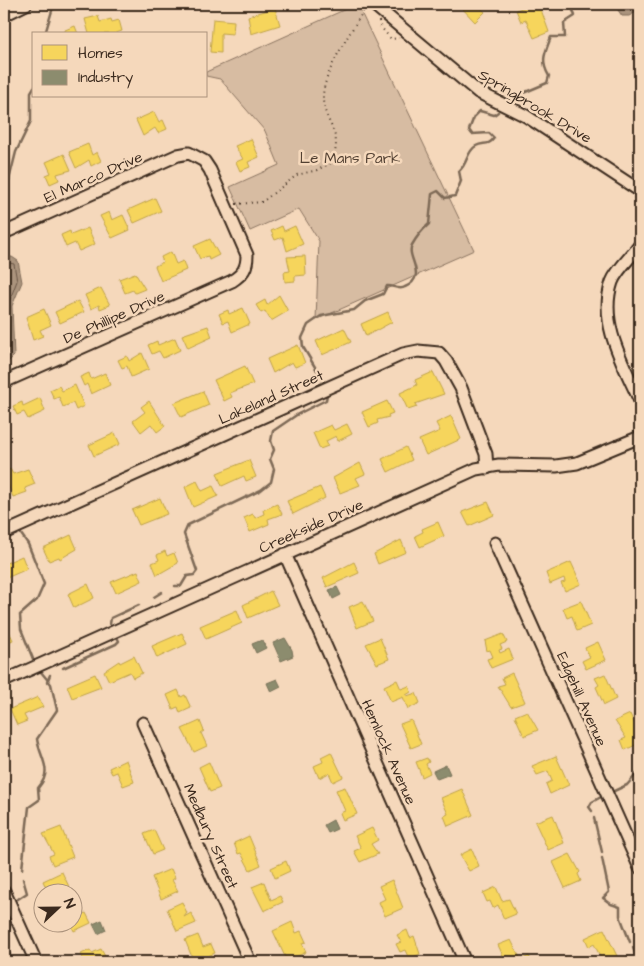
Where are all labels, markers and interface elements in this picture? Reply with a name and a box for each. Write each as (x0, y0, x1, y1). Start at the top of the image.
legend (32, 32, 208, 98)
text: Homes (78, 43, 123, 64)
street label: Springbrook Drive (474, 64, 595, 149)
text: Industry (78, 67, 133, 89)
street label: El Marco Drive (41, 146, 146, 209)
park label: Le Mans Park (300, 148, 400, 169)
street label: De Phillipe Drive (60, 286, 168, 349)
street label: Lakeland Street (215, 365, 327, 430)
street label: Creekside Drive (256, 494, 367, 559)
street label: Edgehill Avenue (550, 649, 612, 750)
street label: Hemlock Avenue (356, 696, 421, 808)
street label: Medbury Street (177, 780, 243, 893)
north arrow (32, 884, 82, 934)
text: N (58, 896, 80, 912)

